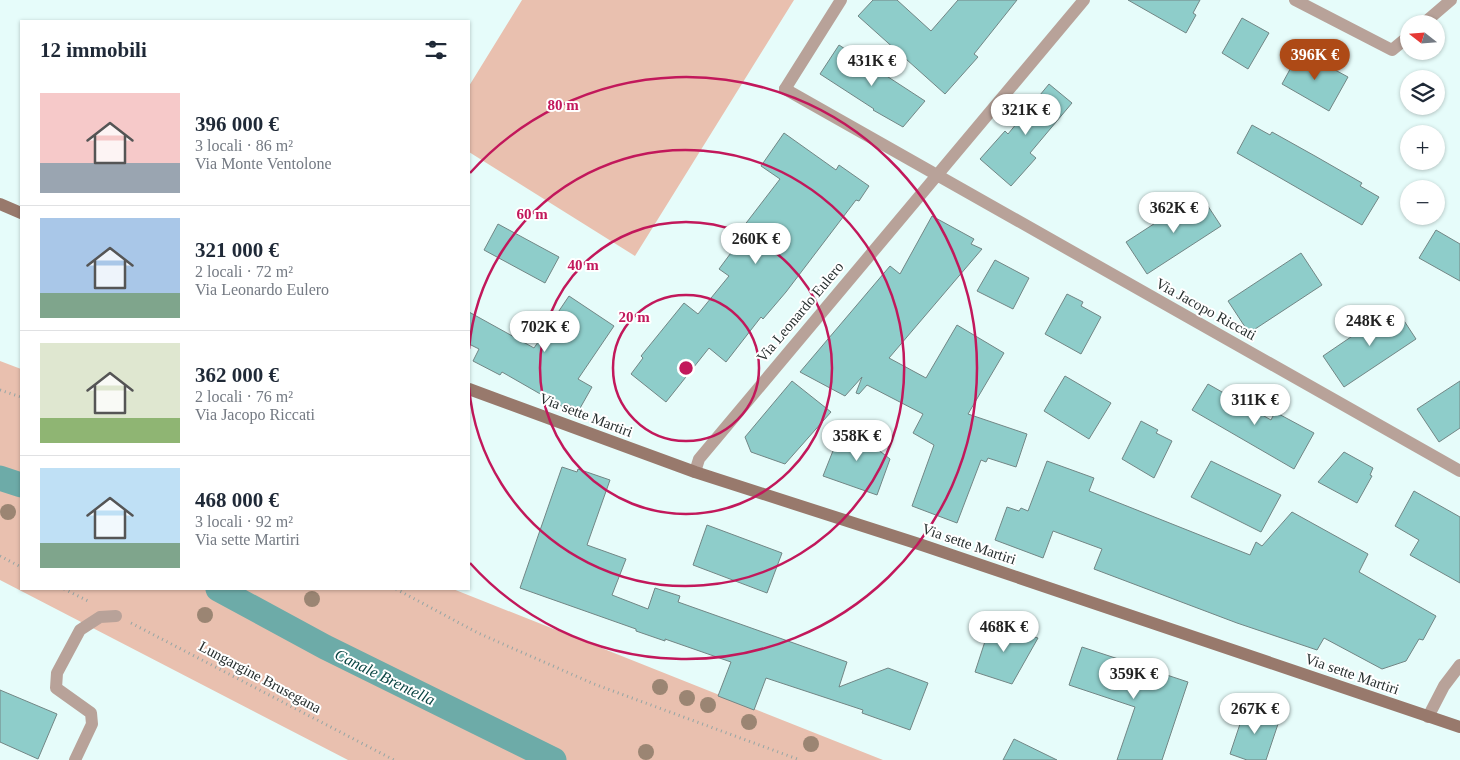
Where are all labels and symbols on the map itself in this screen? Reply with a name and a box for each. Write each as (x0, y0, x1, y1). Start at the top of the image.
north arrow (1400, 15, 1445, 60)
pin: 396K € (1274, 38, 1356, 81)
pin: 431K € (831, 44, 913, 87)
pin: 321K € (985, 94, 1067, 136)
text: 80 m (547, 97, 579, 113)
pin: 362K € (1133, 192, 1215, 234)
text: 60 m (516, 206, 548, 222)
pin: 260K € (715, 222, 797, 265)
text: 40 m (567, 257, 599, 273)
street label: Via Leonardo Eulero (753, 259, 847, 365)
street label: Via Jacopo Riccati (1153, 275, 1259, 343)
pin: 248K € (1329, 304, 1411, 347)
text: 20 m (618, 309, 650, 325)
pin: 702K € (504, 310, 586, 353)
centre of rings (677, 359, 695, 377)
pin: 311K € (1214, 384, 1296, 426)
street label: Via sette Martiri (537, 390, 635, 440)
pin: 358K € (816, 420, 898, 462)
street label: Via sette Martiri (920, 520, 1018, 568)
pin: 468K € (963, 610, 1045, 653)
street label: Lungargine Brusegana (196, 638, 324, 716)
water label: Canale Brentella (332, 645, 438, 709)
street label: Via sette Martiri (1303, 650, 1401, 698)
pin: 359K € (1093, 658, 1175, 700)
pin: 267K € (1214, 692, 1296, 735)

